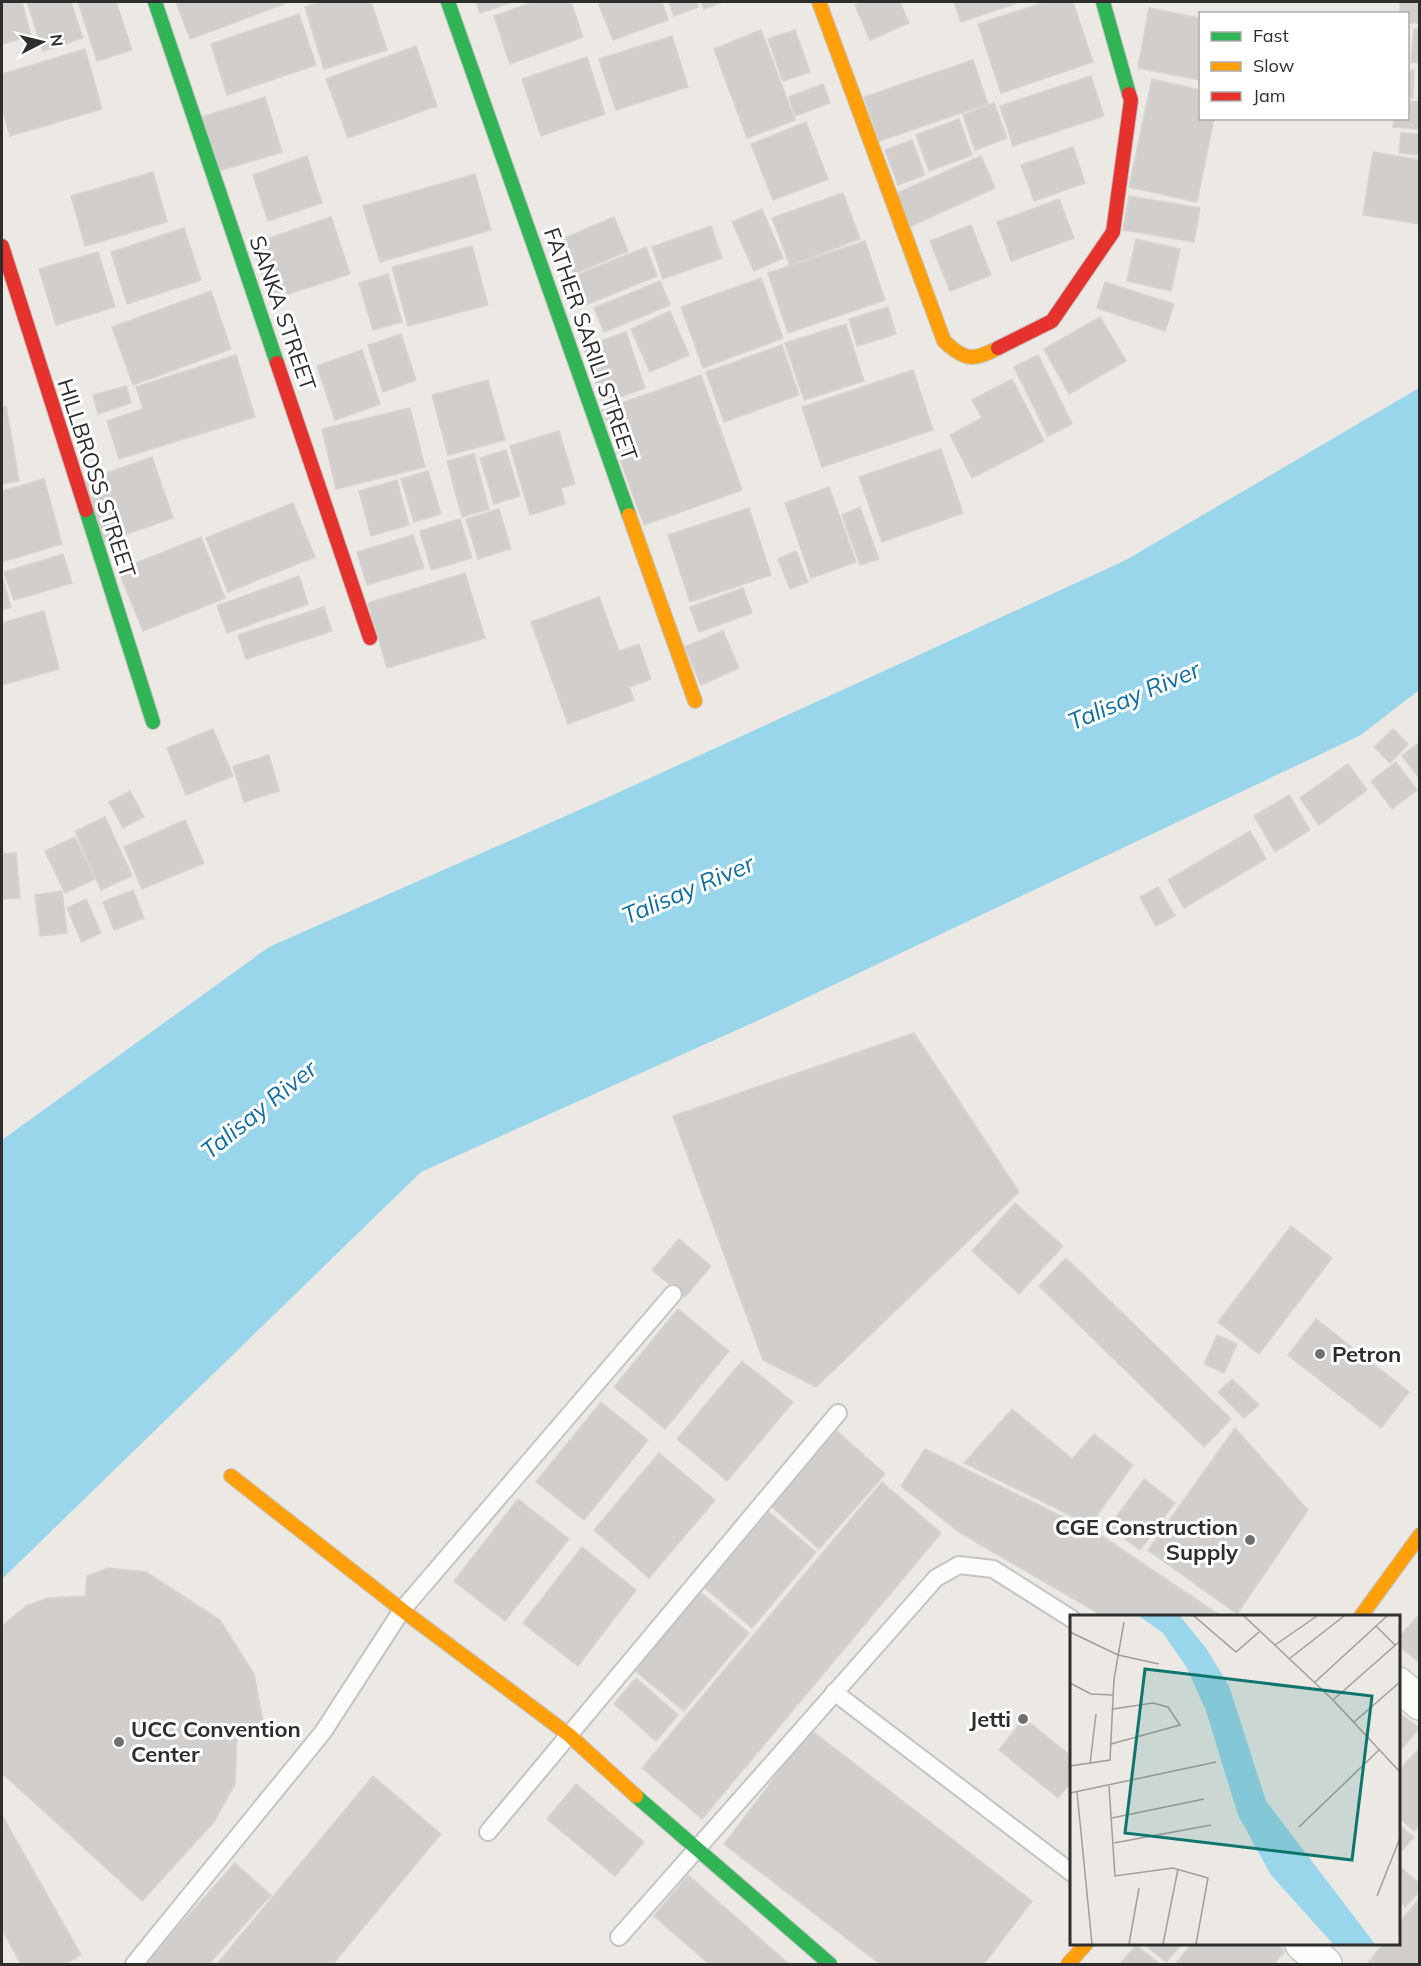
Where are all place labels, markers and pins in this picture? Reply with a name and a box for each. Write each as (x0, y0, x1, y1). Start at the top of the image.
place label: Petron (1332, 1340, 1401, 1368)
marker: Petron (1313, 1347, 1327, 1361)
place label: CGE Construction Supply (1055, 1513, 1238, 1566)
marker: CGE Construction Supply (1243, 1533, 1257, 1547)
place label: Jetti (969, 1705, 1011, 1733)
marker: Jetti (1016, 1712, 1030, 1726)
place label: UCC Convention Center (131, 1715, 301, 1768)
marker: UCC Convention Center (112, 1735, 126, 1749)

